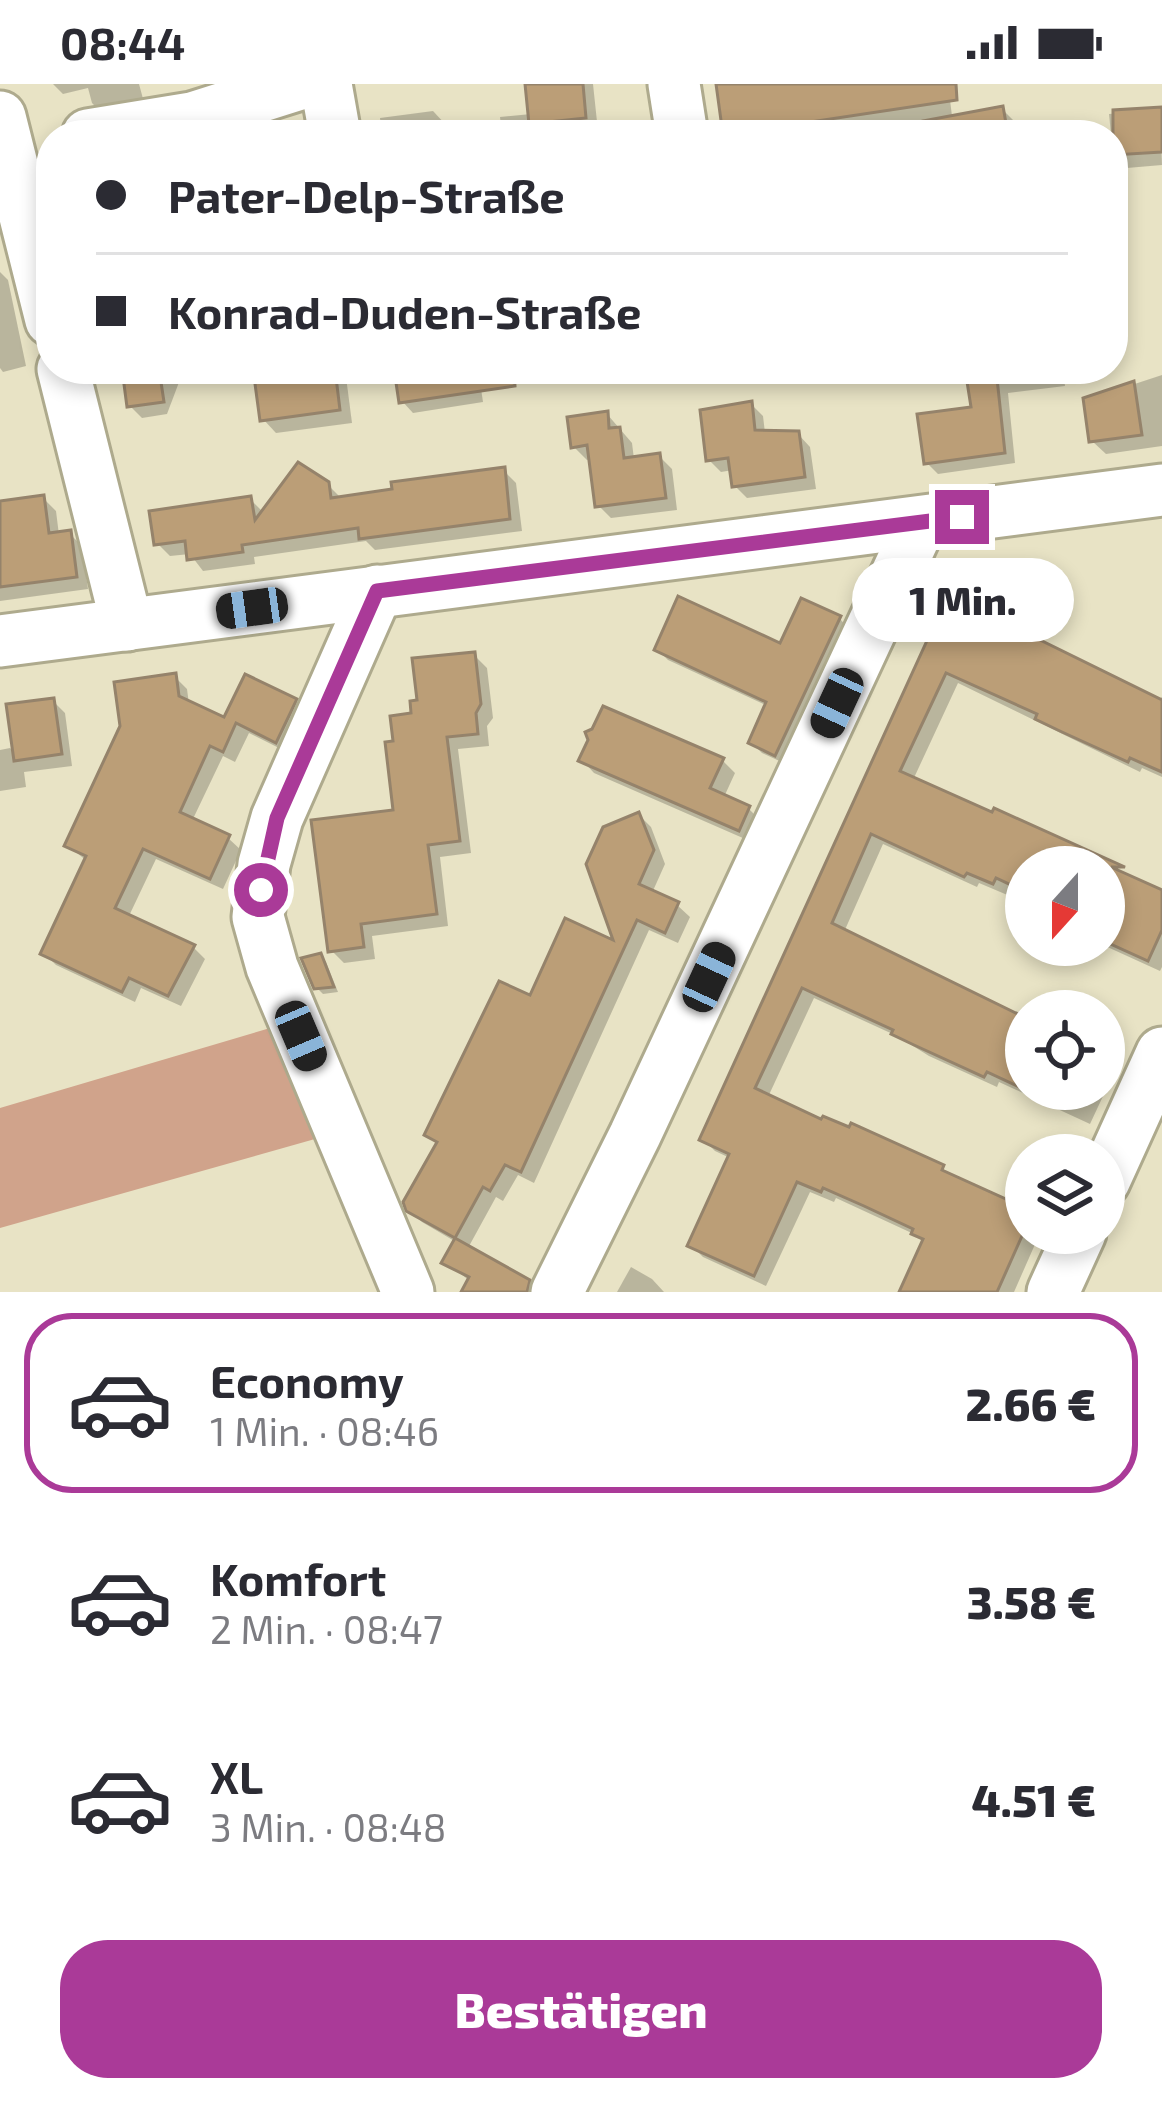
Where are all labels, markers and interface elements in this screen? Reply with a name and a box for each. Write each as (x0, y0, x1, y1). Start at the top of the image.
text: 08:44 (60, 15, 185, 69)
text: Pater-Delp-Straße (168, 168, 565, 222)
text: Konrad-Duden-Straße (168, 284, 641, 338)
route end (935, 490, 989, 544)
callout: 1 Min. (851, 559, 1073, 643)
text: 1 Min. (909, 576, 1017, 623)
car (214, 585, 290, 631)
car (805, 663, 869, 743)
north arrow (1005, 846, 1125, 966)
map controls (1005, 846, 1125, 1254)
route start (234, 863, 288, 917)
car (677, 937, 741, 1017)
button: locate (1005, 990, 1125, 1110)
car (270, 996, 332, 1076)
button: layers (1005, 1134, 1125, 1254)
icon: car (66, 1349, 174, 1457)
text: Economy (210, 1353, 404, 1407)
text: 2.66 € (966, 1376, 1096, 1430)
text: 1 Min. · 08:46 (210, 1407, 439, 1454)
icon: car (66, 1547, 174, 1655)
text: Komfort (210, 1551, 386, 1605)
text: 3.58 € (967, 1574, 1096, 1628)
text: 2 Min. · 08:47 (210, 1605, 443, 1652)
icon: car (66, 1745, 174, 1853)
text: XL (210, 1749, 263, 1803)
text: 4.51 € (971, 1772, 1096, 1826)
text: 3 Min. · 08:48 (210, 1803, 447, 1850)
button: Bestätigen (60, 1940, 1102, 2078)

